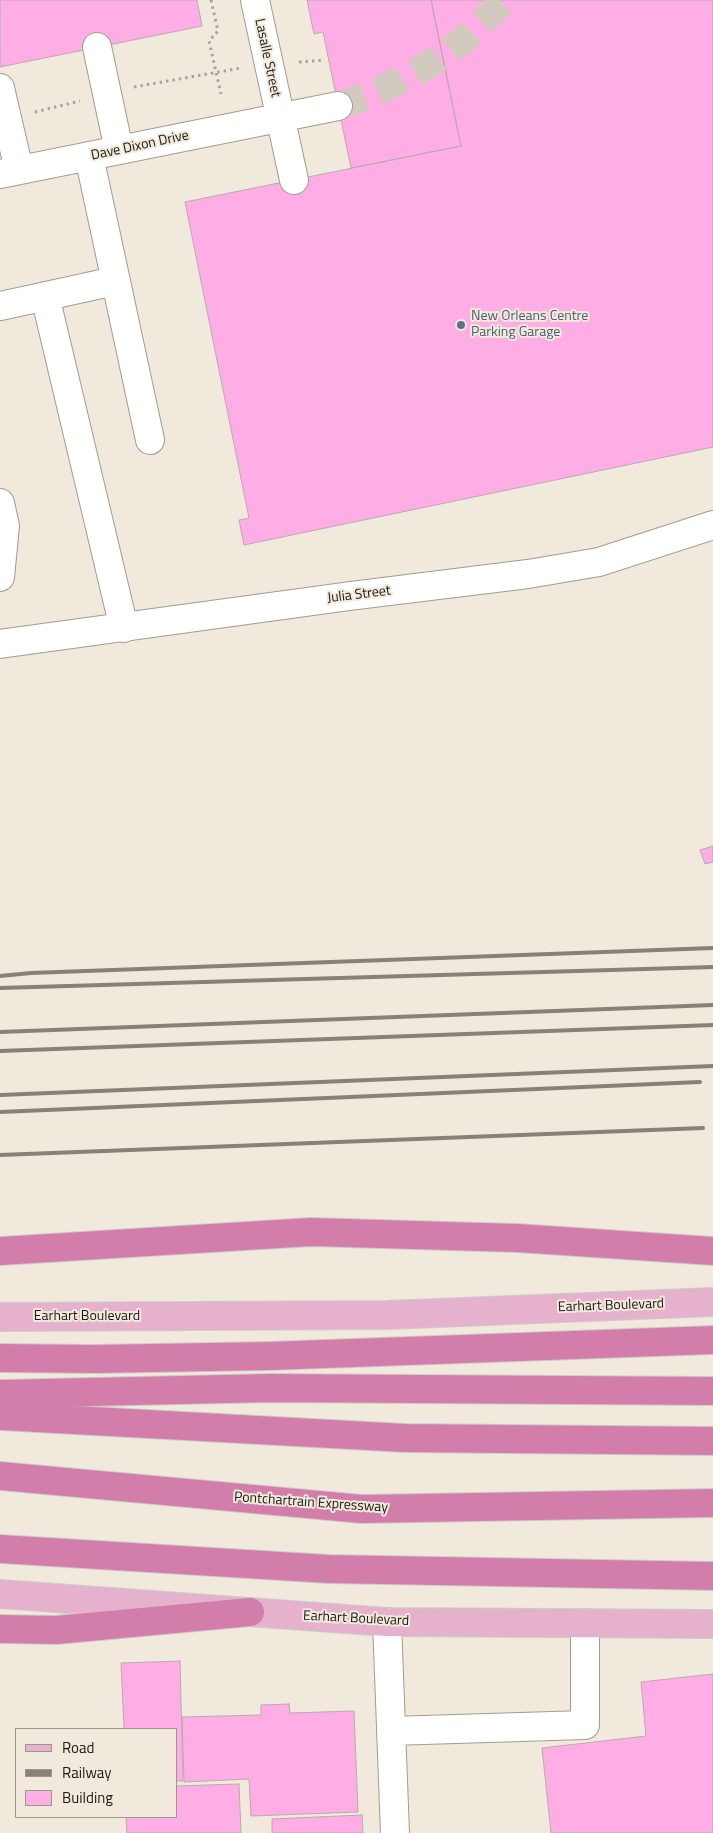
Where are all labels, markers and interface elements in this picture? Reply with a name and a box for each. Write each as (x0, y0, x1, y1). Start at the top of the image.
street label: Lasalle Street (250, 17, 284, 99)
street label: Dave Dixon Drive (90, 127, 190, 165)
place label: New Orleans Centre Parking Garage (471, 309, 588, 342)
marker: New Orleans Centre Parking Garage (455, 319, 467, 331)
street label: Julia Street (326, 583, 392, 607)
street label: Earhart Boulevard (558, 1296, 664, 1316)
street label: Earhart Boulevard (34, 1309, 140, 1325)
street label: Pontchartrain Expressway (233, 1489, 389, 1517)
street label: Earhart Boulevard (302, 1608, 410, 1630)
legend (15, 1728, 178, 1818)
text: Road (62, 1736, 94, 1759)
text: Railway (62, 1761, 112, 1784)
text: Building (62, 1786, 113, 1809)

